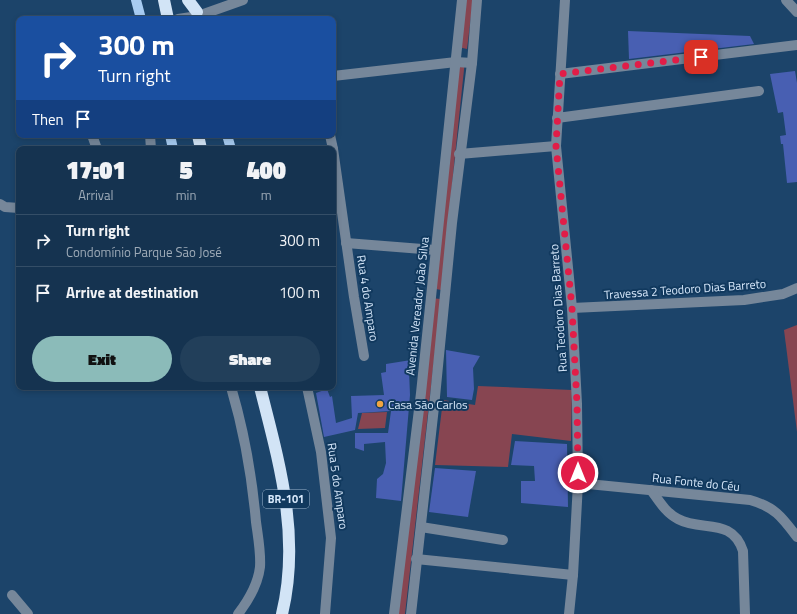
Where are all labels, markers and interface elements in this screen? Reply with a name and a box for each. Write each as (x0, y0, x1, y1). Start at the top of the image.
text: 300 m (98, 23, 175, 66)
icon: right (32, 32, 84, 84)
pin (684, 40, 718, 74)
icon: arrive (690, 46, 712, 68)
text: Turn right (98, 62, 171, 89)
text: Then (32, 108, 64, 131)
icon: arrive (72, 108, 94, 130)
text: 17:01 (66, 152, 126, 188)
text: 5 (179, 152, 193, 188)
text: 400 (246, 152, 286, 188)
text: Arrival (78, 185, 113, 205)
text: min (176, 185, 196, 205)
text: m (261, 185, 272, 205)
text: Turn right (66, 219, 130, 242)
text: 300 m (279, 229, 320, 252)
icon: right (32, 230, 54, 252)
street label: Avenida Vereador João Silva (400, 236, 434, 376)
text: Condomínio Parque São José (66, 242, 222, 262)
street label: Rua Teodoro Dias Barreto (544, 243, 572, 373)
street label: Rua 4 do Amparo (352, 254, 384, 342)
street label: Travessa 2 Teodoro Dias Barreto (603, 274, 767, 304)
text: Arrive at destination (66, 281, 199, 304)
text: 100 m (279, 281, 320, 304)
icon: arrive (32, 282, 54, 304)
button: Exit (32, 336, 172, 382)
button: Share (180, 336, 320, 382)
place label: Casa São Carlos (388, 395, 468, 414)
marker: Casa São Carlos (375, 399, 385, 409)
street label: Rua 5 do Amparo (323, 442, 353, 530)
position arrow (557, 452, 599, 494)
street label: Rua Fonte do Céu (651, 468, 741, 496)
road number: BR-101 (263, 490, 309, 508)

